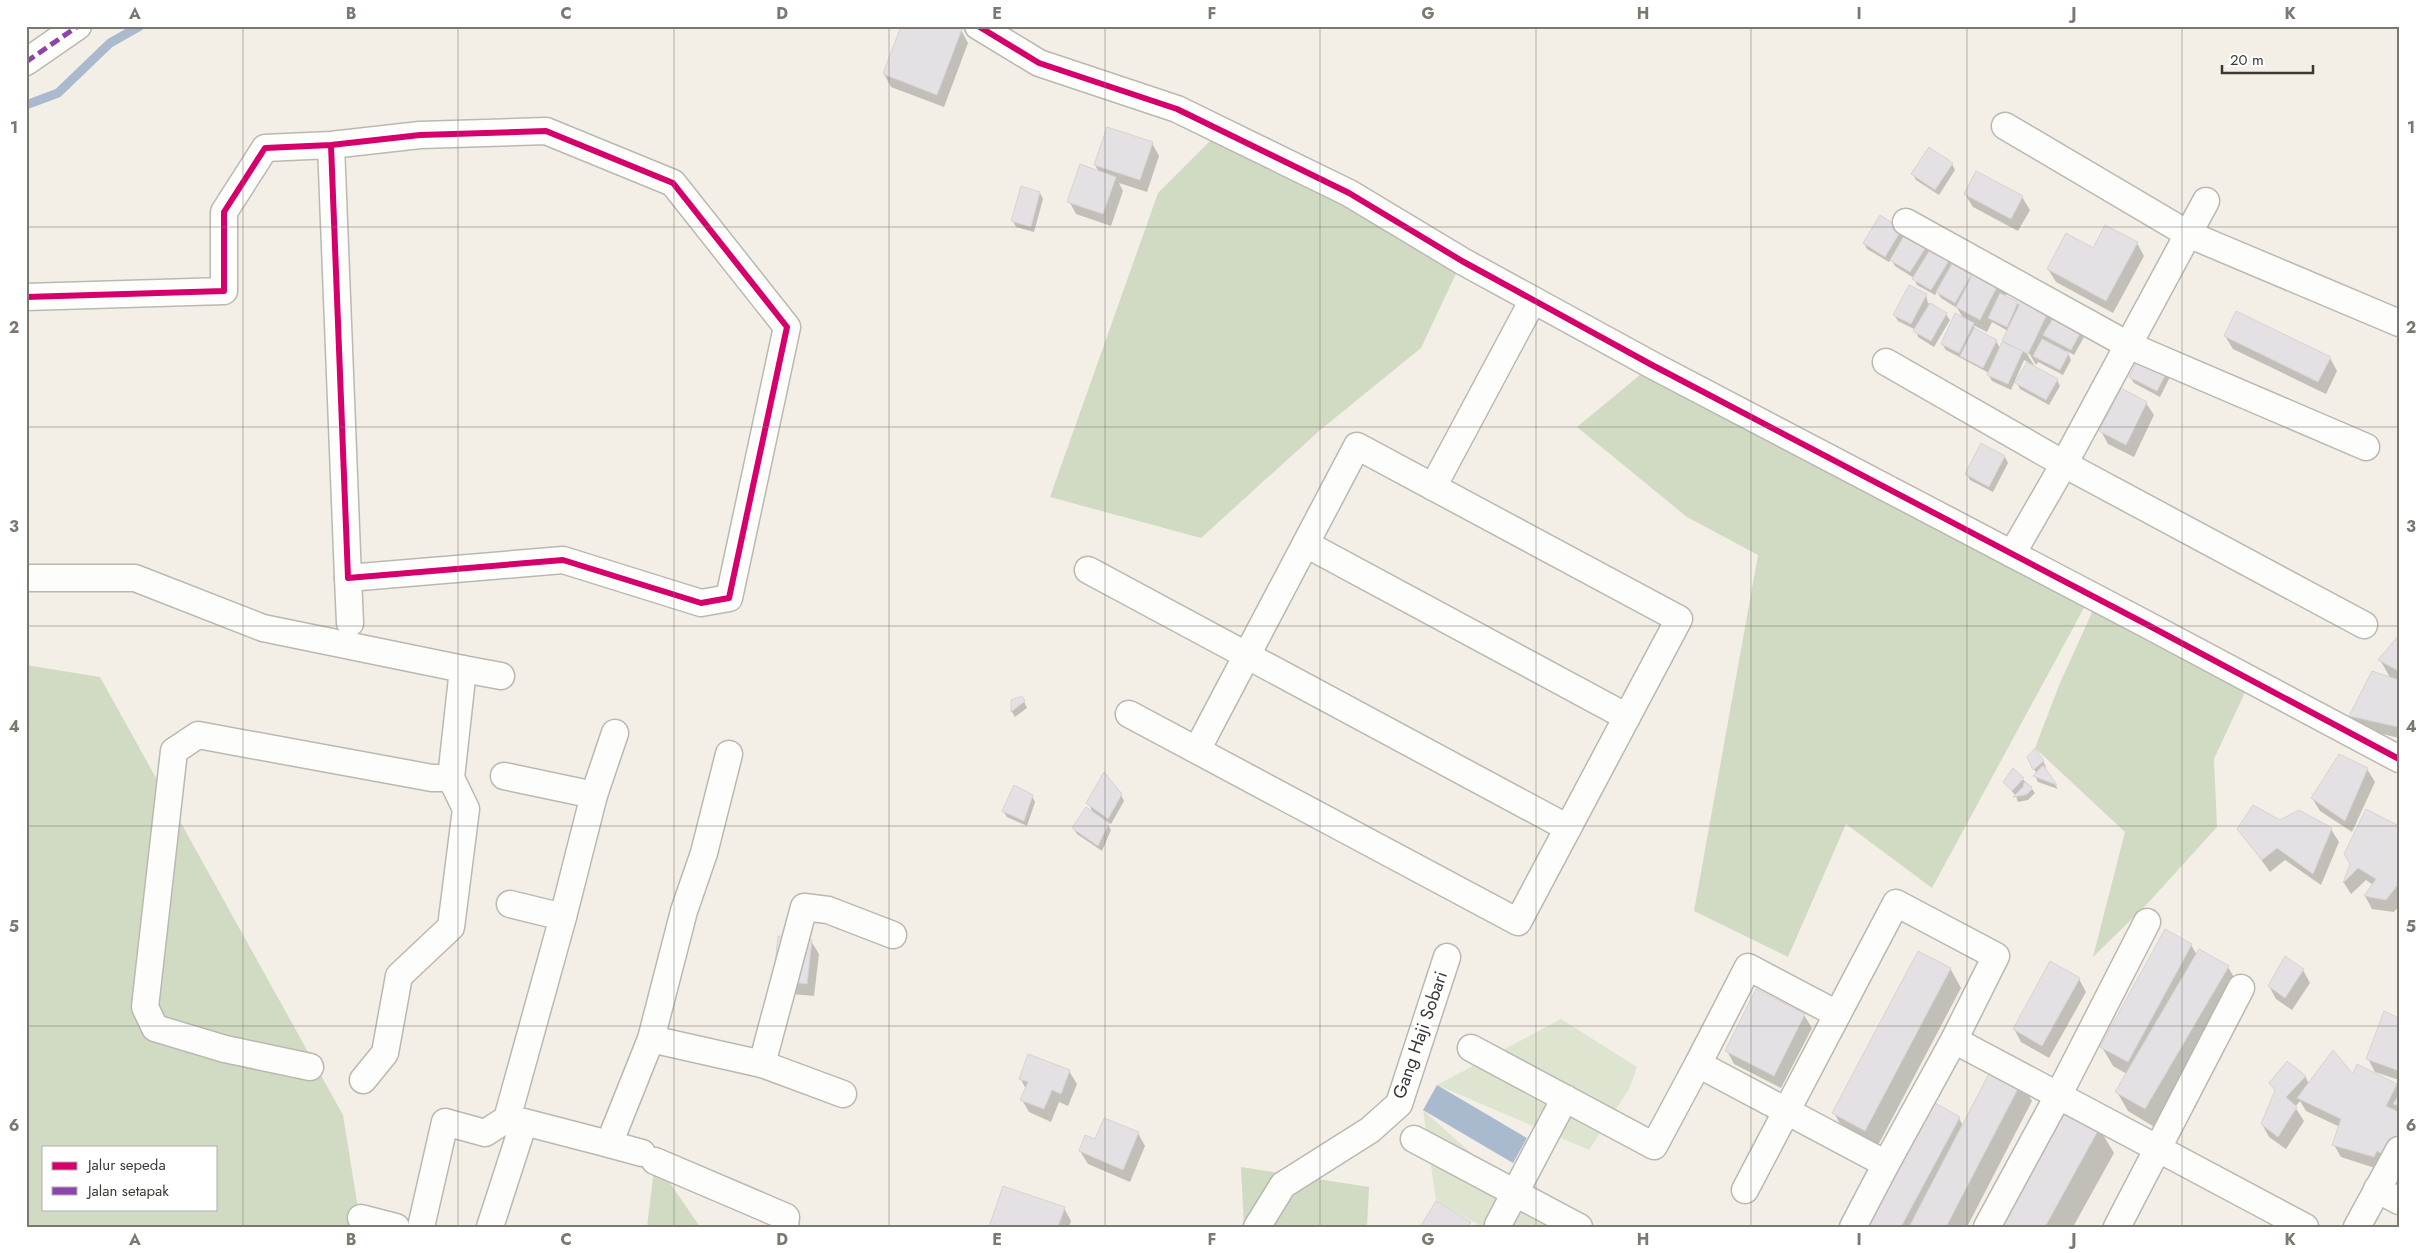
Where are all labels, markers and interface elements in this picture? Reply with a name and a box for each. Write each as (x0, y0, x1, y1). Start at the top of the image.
text: A (128, 2, 141, 25)
text: B (346, 2, 356, 25)
text: C (560, 2, 572, 25)
text: D (776, 2, 788, 25)
text: E (992, 2, 1002, 25)
text: F (1208, 2, 1216, 25)
text: G (1421, 2, 1435, 25)
text: H (1637, 2, 1649, 25)
text: I (1856, 2, 1862, 25)
text: J (2068, 2, 2077, 25)
text: K (2284, 2, 2296, 25)
scale bar (2222, 42, 2314, 74)
text: 20 m (2230, 49, 2264, 71)
text: 1 (10, 116, 18, 139)
text: 1 (2407, 116, 2415, 139)
text: 2 (9, 316, 19, 339)
text: 2 (2406, 316, 2416, 339)
text: 3 (9, 515, 19, 538)
text: 3 (2406, 515, 2416, 538)
text: 4 (8, 715, 20, 738)
text: 4 (2405, 715, 2417, 738)
text: 5 (9, 915, 19, 938)
text: 5 (2406, 915, 2416, 938)
street label: Gang Haji Sobari (1386, 968, 1454, 1102)
text: 6 (9, 1114, 19, 1137)
text: 6 (2406, 1114, 2416, 1137)
legend (42, 1146, 218, 1210)
text: Jalur sepeda (86, 1154, 166, 1176)
text: Jalan setapak (86, 1180, 169, 1202)
text: A (128, 1228, 141, 1251)
text: B (346, 1228, 356, 1251)
text: C (560, 1228, 572, 1251)
text: D (776, 1228, 788, 1251)
text: E (992, 1228, 1002, 1251)
text: F (1208, 1228, 1216, 1251)
text: G (1421, 1228, 1435, 1251)
text: H (1637, 1228, 1649, 1251)
text: I (1856, 1228, 1862, 1251)
text: J (2068, 1228, 2077, 1251)
text: K (2284, 1228, 2296, 1251)

